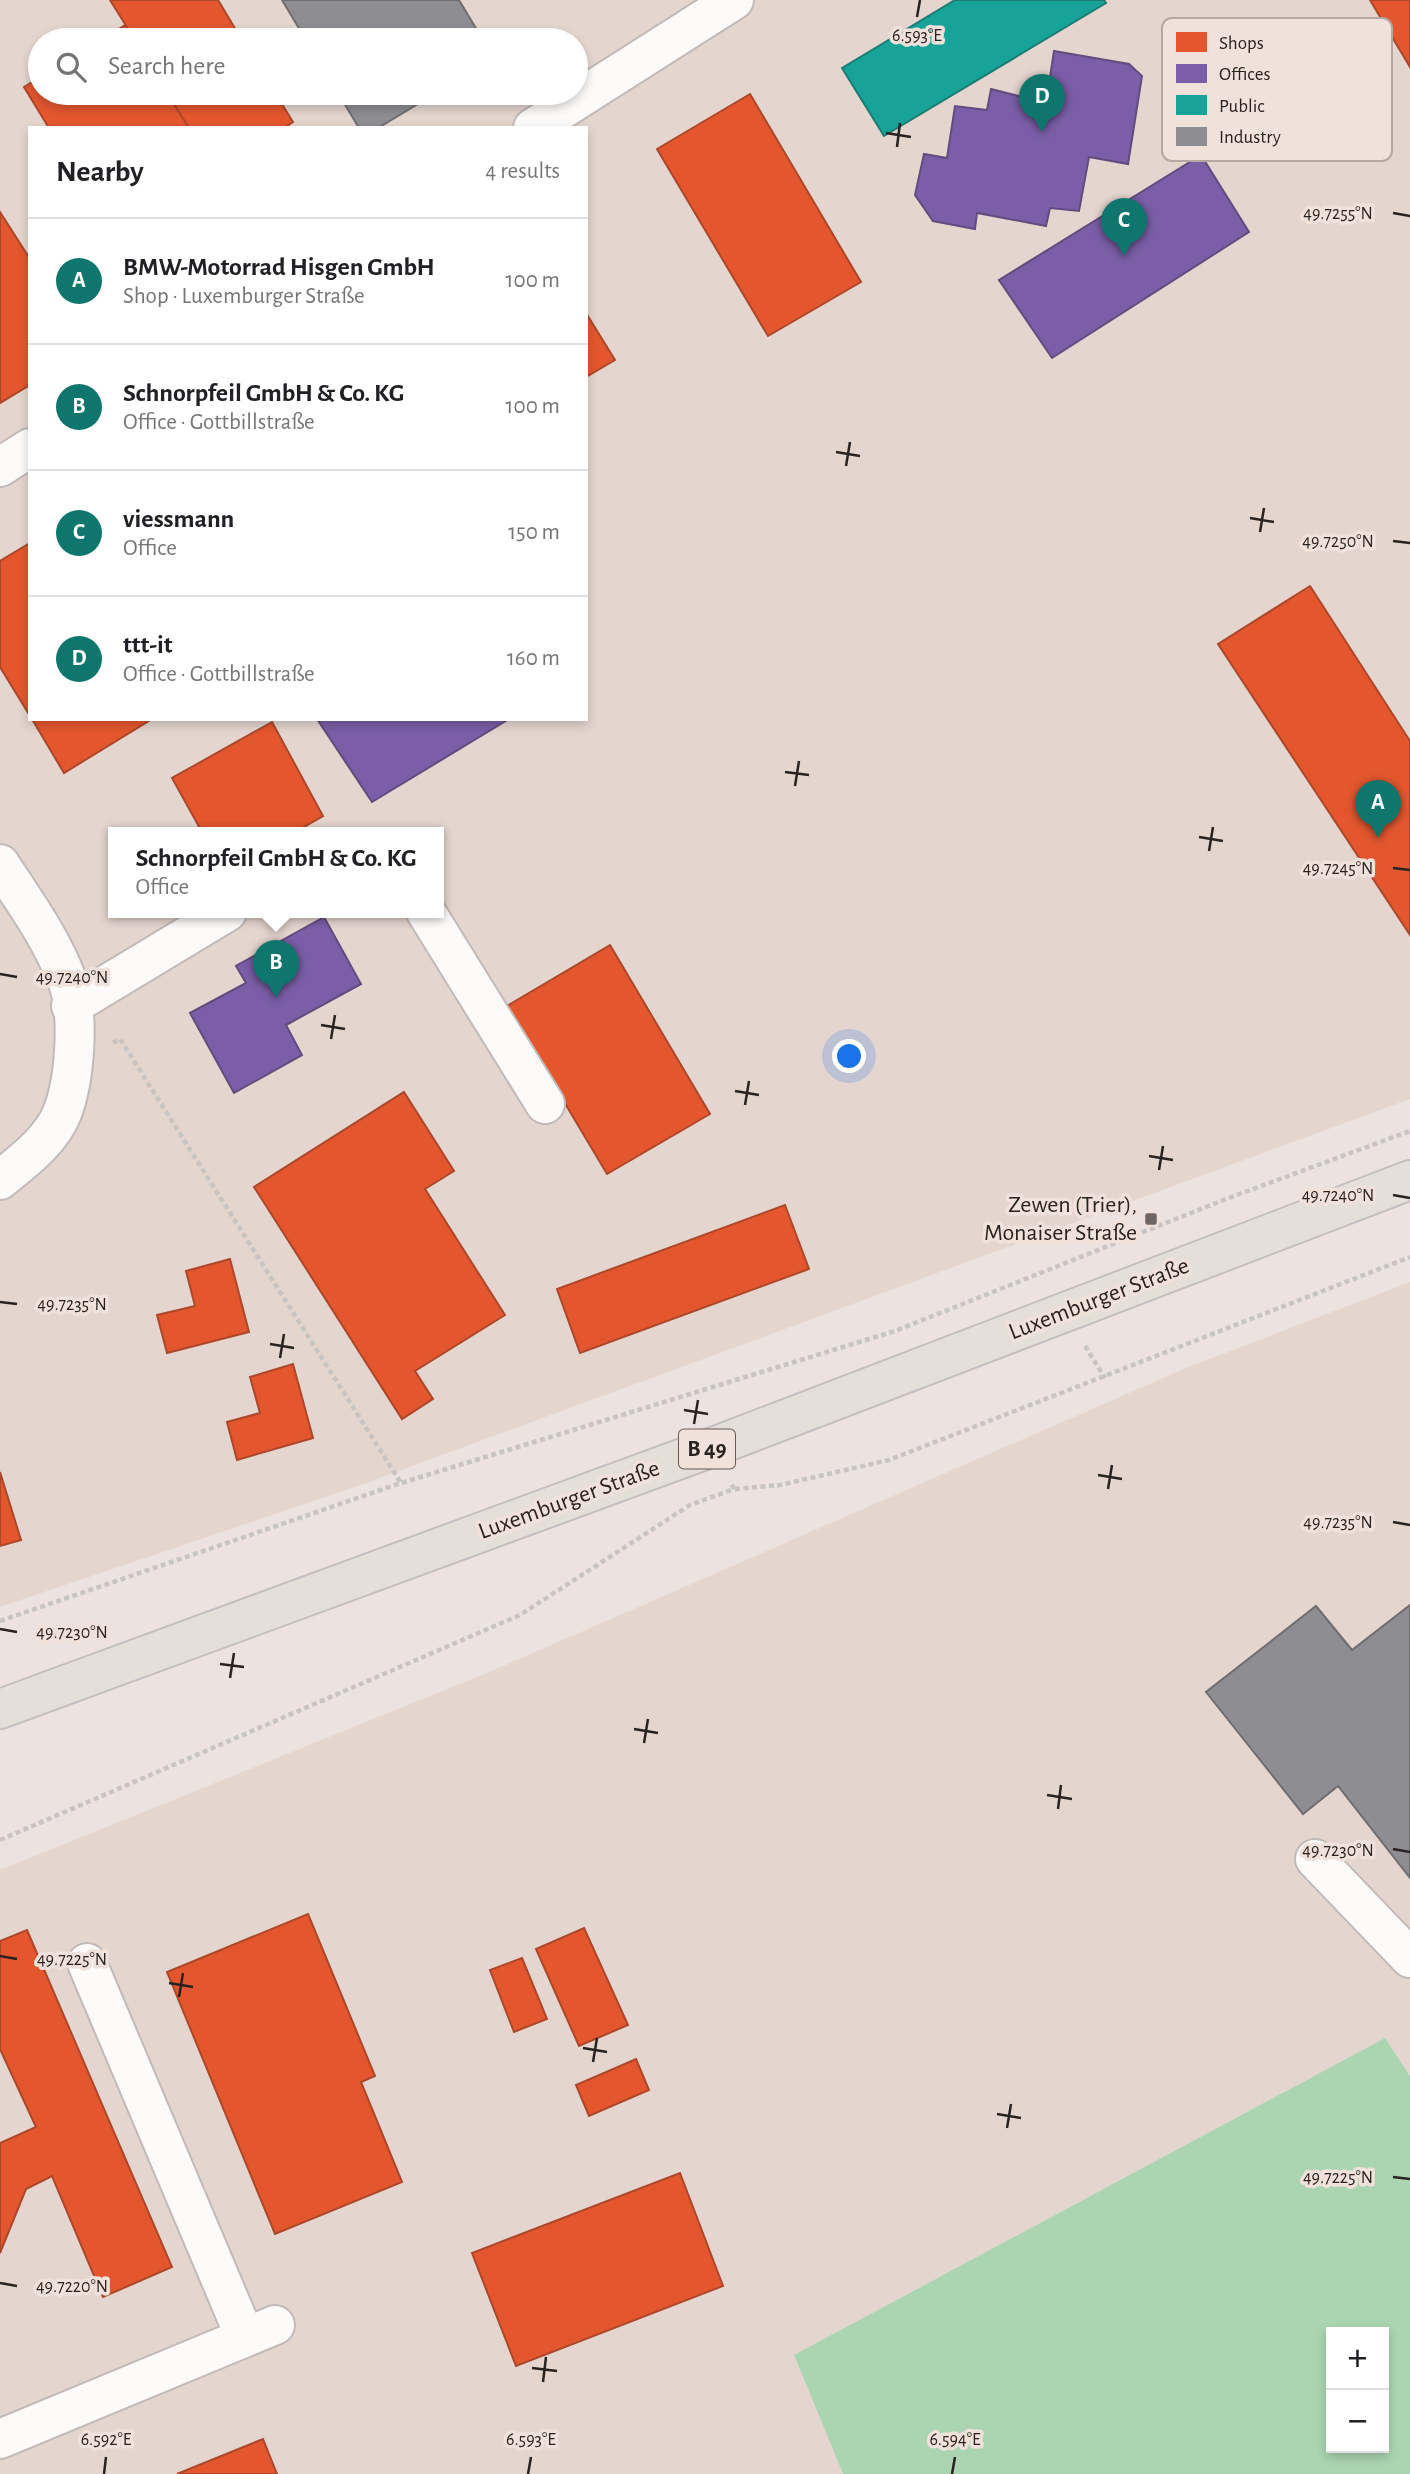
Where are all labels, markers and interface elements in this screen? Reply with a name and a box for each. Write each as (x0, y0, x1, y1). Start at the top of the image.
legend (1162, 18, 1392, 161)
text: 6.593°E (892, 27, 942, 45)
search box (28, 28, 588, 105)
text: Shops (1219, 34, 1264, 53)
icon: search (52, 48, 90, 86)
text: Search here (108, 53, 226, 79)
text: Offices (1219, 65, 1270, 84)
pin: D (1019, 74, 1065, 132)
text: Public (1219, 97, 1265, 116)
text: Industry (1219, 128, 1281, 147)
text: Nearby (56, 157, 144, 187)
text: 4 results (485, 160, 560, 183)
pin: C (1101, 198, 1147, 256)
text: 49.7255°N (1303, 205, 1373, 223)
text: BMW-Motorrad Hisgen GmbH (123, 254, 435, 280)
text: A (72, 269, 86, 292)
text: 100 m (506, 269, 560, 292)
text: Shop · Luxemburger Straße (123, 285, 365, 308)
text: Schnorpfeil GmbH & Co. KG (123, 380, 404, 406)
text: B (72, 395, 86, 418)
text: 100 m (506, 395, 560, 418)
text: Office · Gottbillstraße (123, 411, 315, 434)
text: viessmann (123, 506, 234, 532)
text: C (73, 521, 85, 544)
text: 150 m (508, 521, 560, 544)
text: 49.7250°N (1302, 533, 1374, 551)
text: Office (123, 537, 177, 560)
text: ttt-it (123, 632, 173, 658)
text: D (71, 647, 87, 670)
text: 160 m (507, 647, 560, 670)
text: Office · Gottbillstraße (123, 663, 315, 686)
pin: A (1355, 780, 1401, 838)
popup (108, 827, 444, 918)
text: Schnorpfeil GmbH & Co. KG (135, 845, 417, 871)
text: 49.7245°N (1303, 860, 1373, 878)
text: Office (135, 876, 189, 899)
pin: B (253, 940, 299, 998)
text: 49.7240°N (36, 969, 108, 987)
your location (832, 1039, 866, 1073)
text: 49.7240°N (1302, 1187, 1374, 1205)
place label: Zewen (Trier), Monaiser Straße (984, 1193, 1137, 1245)
marker: Zewen (Trier), Monaiser Straße (1143, 1211, 1159, 1227)
street label: Luxemburger Straße (1006, 1254, 1192, 1344)
text: 49.7235°N (37, 1296, 107, 1314)
road number: B 49 (679, 1430, 735, 1468)
street label: Luxemburger Straße (475, 1456, 663, 1544)
text: 49.7235°N (1303, 1514, 1373, 1532)
text: 49.7230°N (36, 1624, 108, 1642)
text: 49.7230°N (1302, 1842, 1374, 1860)
text: 49.7225°N (37, 1951, 107, 1969)
text: 49.7225°N (1303, 2169, 1373, 2187)
text: 49.7220°N (36, 2278, 108, 2296)
map controls (1326, 2327, 1389, 2453)
button: + (1326, 2327, 1389, 2390)
button: − (1326, 2390, 1389, 2453)
text: 6.592°E (81, 2431, 132, 2449)
text: 6.593°E (506, 2431, 556, 2449)
text: 6.594°E (929, 2431, 981, 2449)

